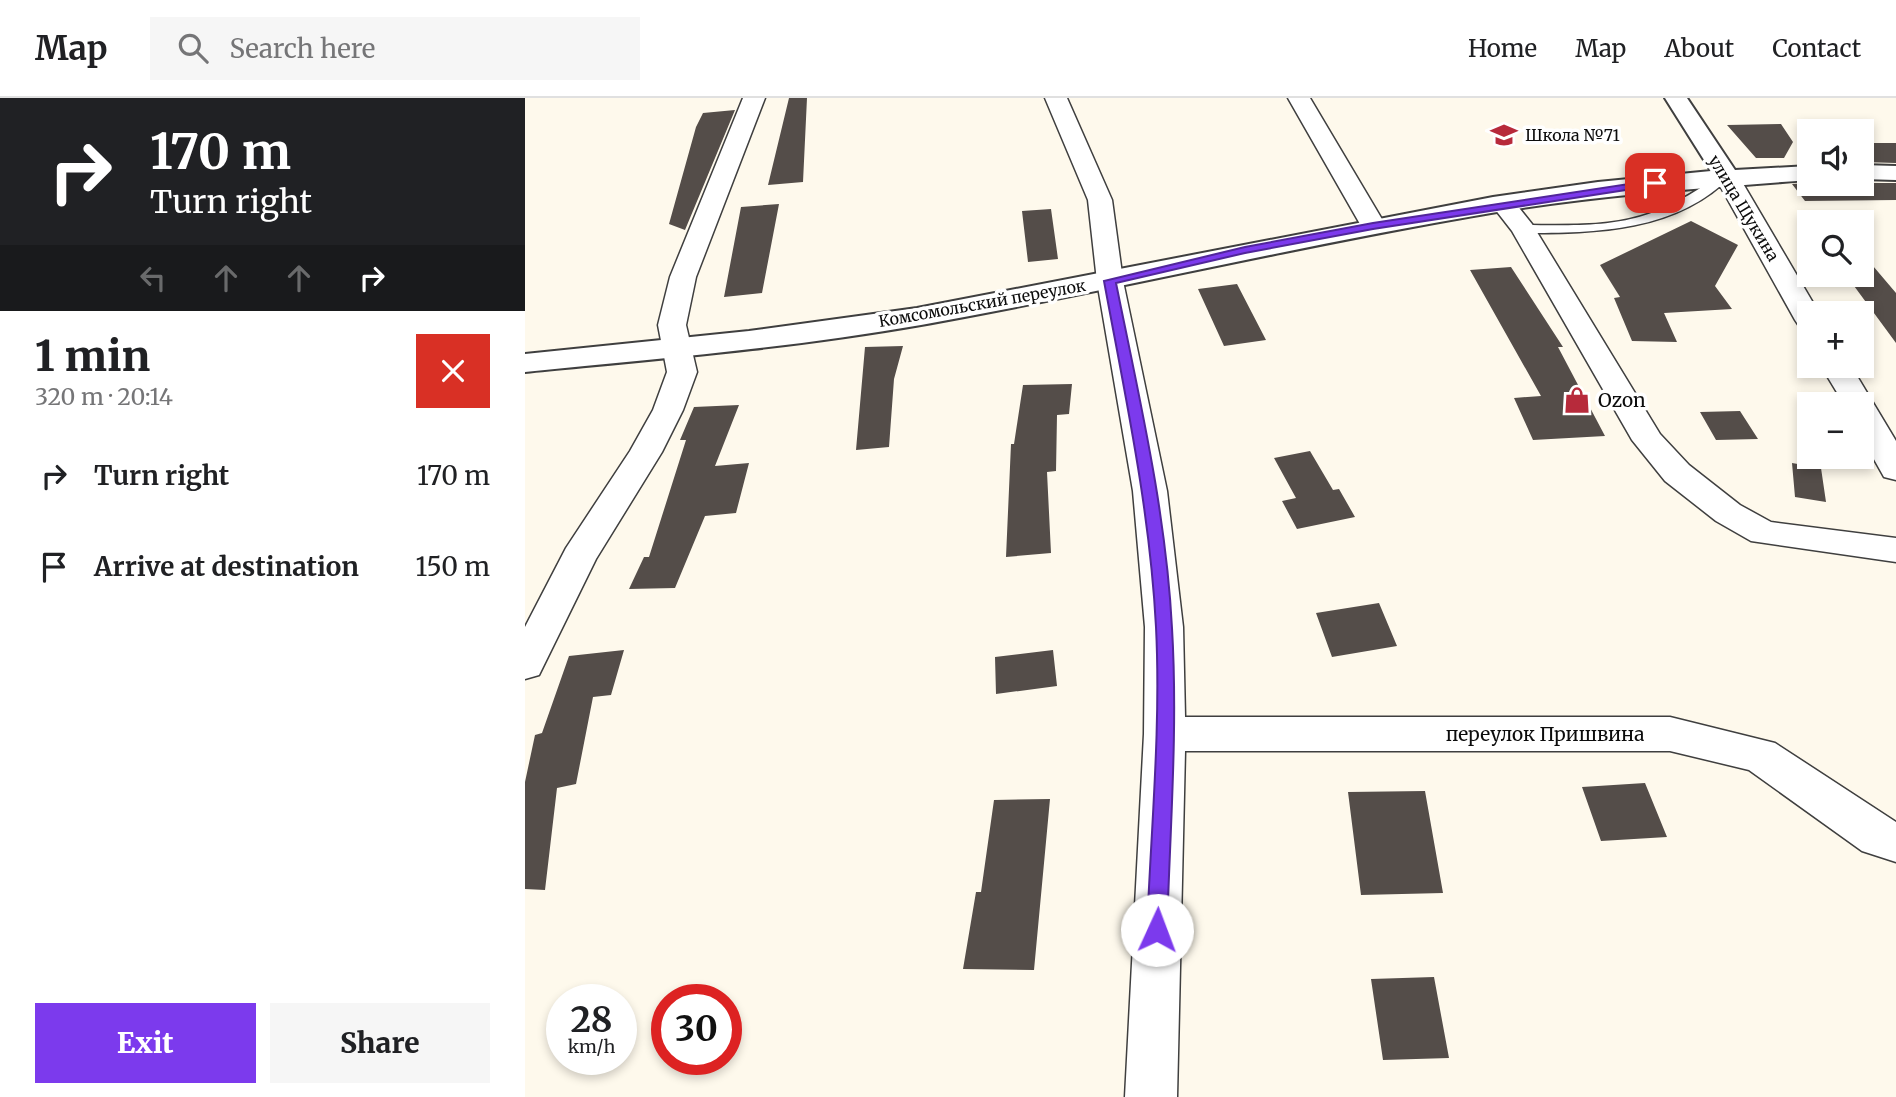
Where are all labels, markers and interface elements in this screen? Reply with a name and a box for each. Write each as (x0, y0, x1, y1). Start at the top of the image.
search box (150, 17, 640, 80)
text: Map (35, 28, 108, 69)
icon: search (174, 29, 212, 67)
text: Search here (230, 32, 375, 65)
text: Home (1468, 33, 1537, 64)
text: Map (1575, 33, 1626, 64)
text: About (1664, 33, 1734, 64)
text: Contact (1772, 33, 1861, 64)
map controls (1797, 119, 1874, 469)
button: sound (1797, 119, 1874, 196)
school or university icon: Школа №71 (1489, 120, 1519, 150)
text: 170 m (150, 121, 291, 182)
place label: Школа №71 (1525, 125, 1620, 145)
icon: right (35, 126, 126, 217)
street label: улица Щукина (1704, 151, 1784, 265)
pin (1625, 153, 1685, 213)
icon: arrive (1636, 164, 1674, 202)
text: Turn right (150, 182, 312, 222)
button: search (1797, 210, 1874, 287)
icon: left (134, 259, 172, 297)
icon: ahead (207, 259, 245, 297)
icon: ahead (280, 259, 318, 297)
icon: right (353, 259, 391, 297)
street label: Комсомольский переулок (877, 275, 1087, 331)
button: + (1797, 301, 1874, 378)
text: 1 min (35, 330, 150, 382)
button: close (416, 334, 490, 408)
text: 320 m · 20:14 (35, 382, 173, 411)
shop icon: Ozon (1562, 385, 1592, 415)
place label: Ozon (1598, 388, 1646, 412)
button: − (1797, 392, 1874, 469)
icon: right (35, 457, 73, 495)
text: Turn right (94, 459, 229, 492)
text: 170 m (417, 459, 490, 492)
icon: arrive (35, 548, 73, 586)
text: Arrive at destination (94, 550, 359, 583)
text: 150 m (416, 550, 490, 583)
street label: переулок Пришвина (1446, 722, 1644, 746)
position arrow (1120, 893, 1194, 967)
speed limit sign: 30 (651, 984, 742, 1075)
text: 28 (570, 998, 613, 1042)
button: Exit (35, 1003, 256, 1083)
button: Share (270, 1003, 490, 1083)
text: km/h (568, 1035, 615, 1058)

